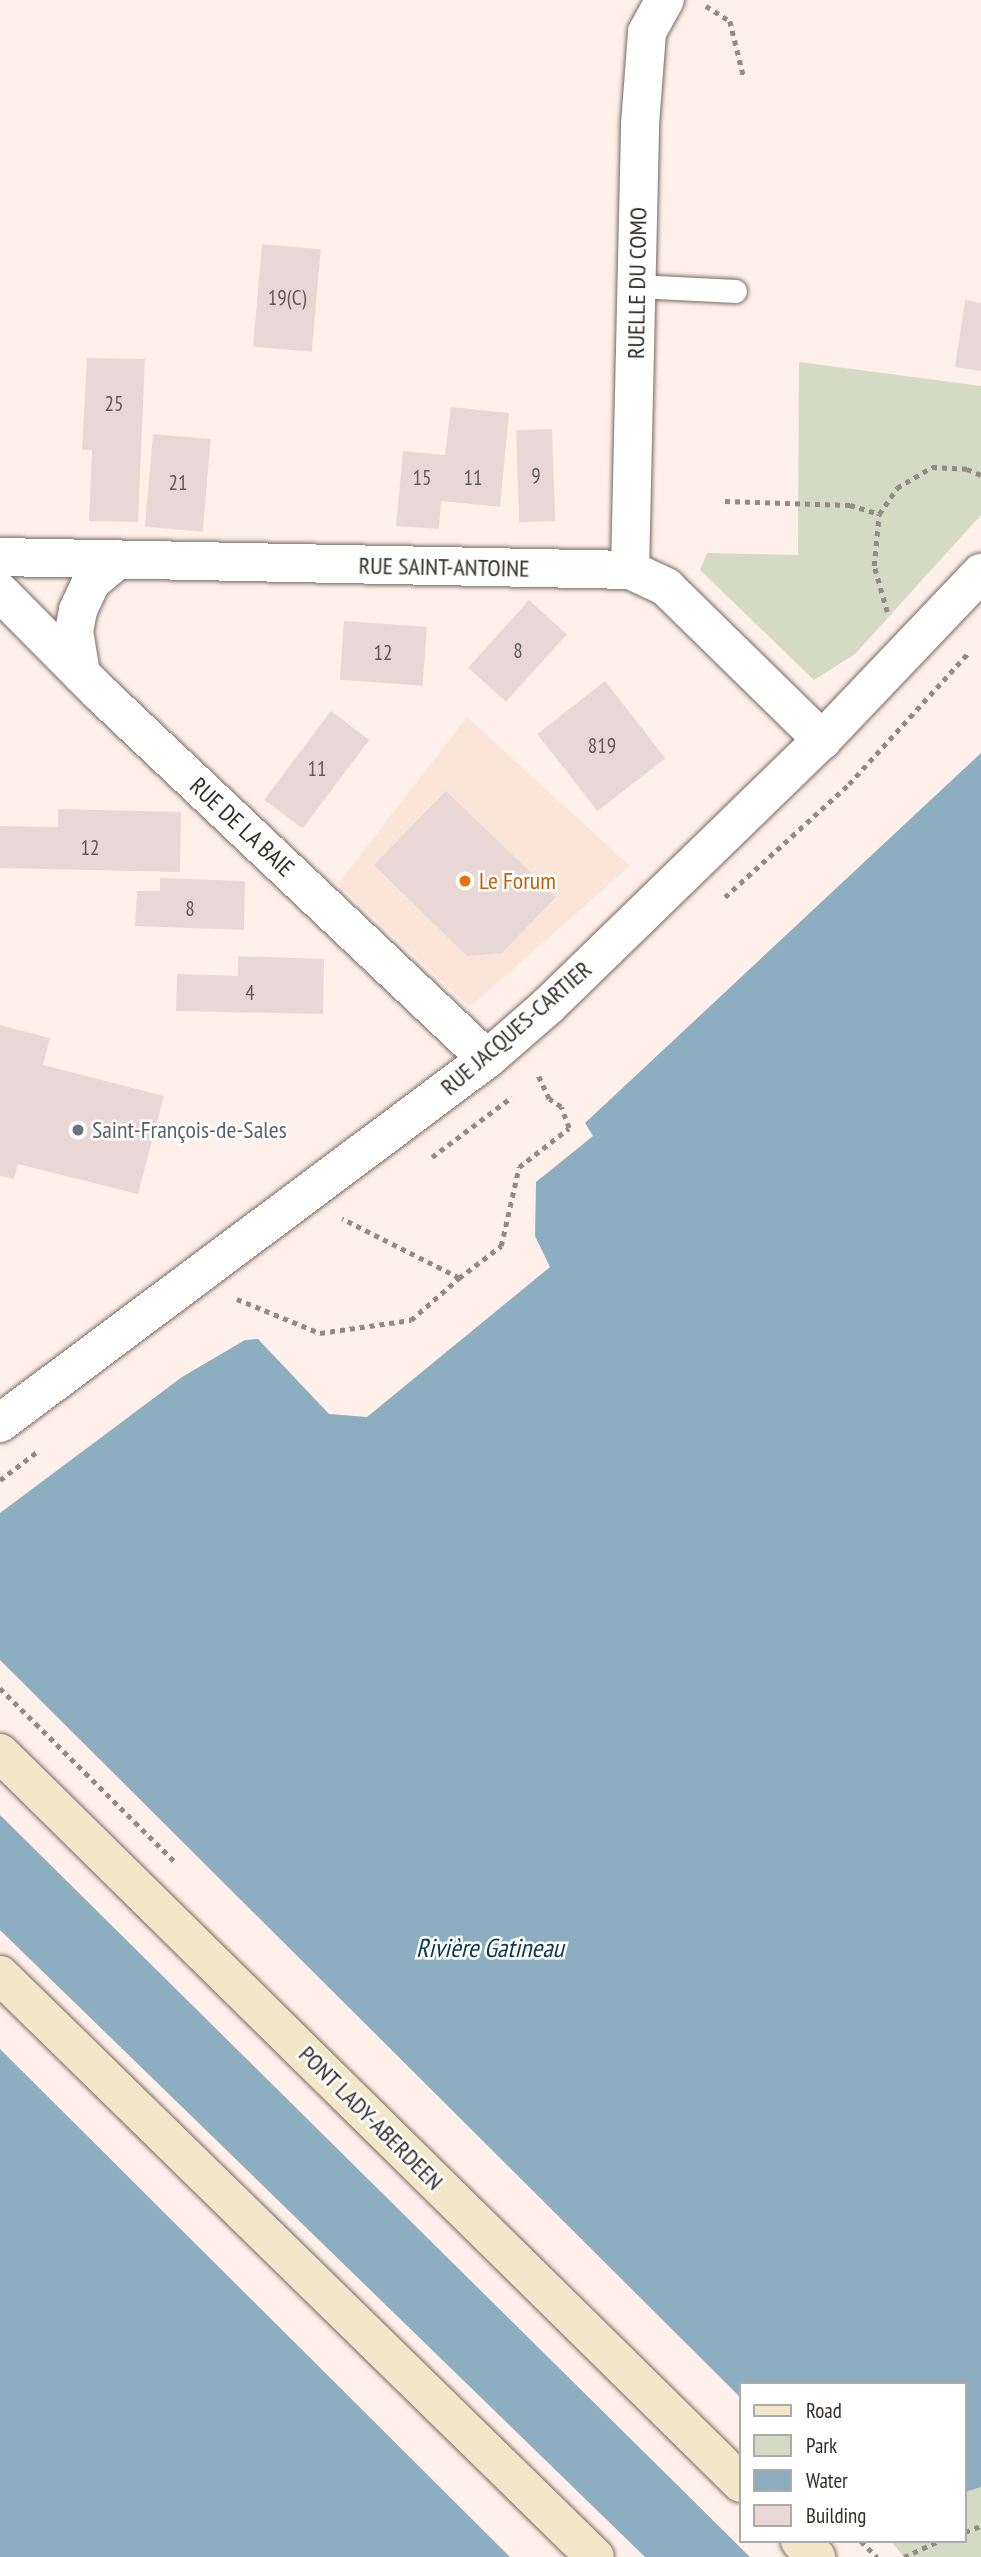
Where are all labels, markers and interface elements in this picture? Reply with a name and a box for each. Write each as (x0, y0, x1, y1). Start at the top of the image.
street label: RUELLE DU COMO (621, 207, 653, 359)
house number: 19(C) (268, 285, 306, 311)
house number: 25 (105, 391, 123, 417)
house number: 9 (531, 463, 541, 489)
house number: 15 (413, 465, 431, 491)
house number: 11 (464, 465, 482, 491)
house number: 21 (169, 470, 187, 496)
street label: RUE SAINT-ANTOINE (358, 551, 530, 583)
house number: 8 (513, 638, 523, 664)
house number: 12 (374, 640, 392, 666)
house number: 819 (588, 733, 616, 759)
house number: 11 (308, 756, 326, 782)
street label: RUE DE LA BAIE (184, 771, 300, 883)
house number: 12 (81, 835, 99, 861)
place label: Le Forum (479, 867, 556, 895)
marker: Le Forum (457, 873, 473, 889)
house number: 8 (185, 896, 195, 922)
street label: RUE JACQUES-CARTIER (435, 955, 597, 1101)
house number: 4 (245, 980, 255, 1006)
place label: Saint-François-de-Sales (92, 1116, 287, 1144)
marker: Saint-François-de-Sales (70, 1122, 86, 1138)
water label: Rivière Gatineau (416, 1932, 564, 1964)
street label: PONT LADY-ABERDEEN (293, 2040, 449, 2196)
legend (740, 2382, 967, 2543)
text: Road (806, 2397, 842, 2424)
text: Park (806, 2432, 837, 2459)
text: Water (806, 2467, 848, 2494)
text: Building (806, 2502, 866, 2529)

